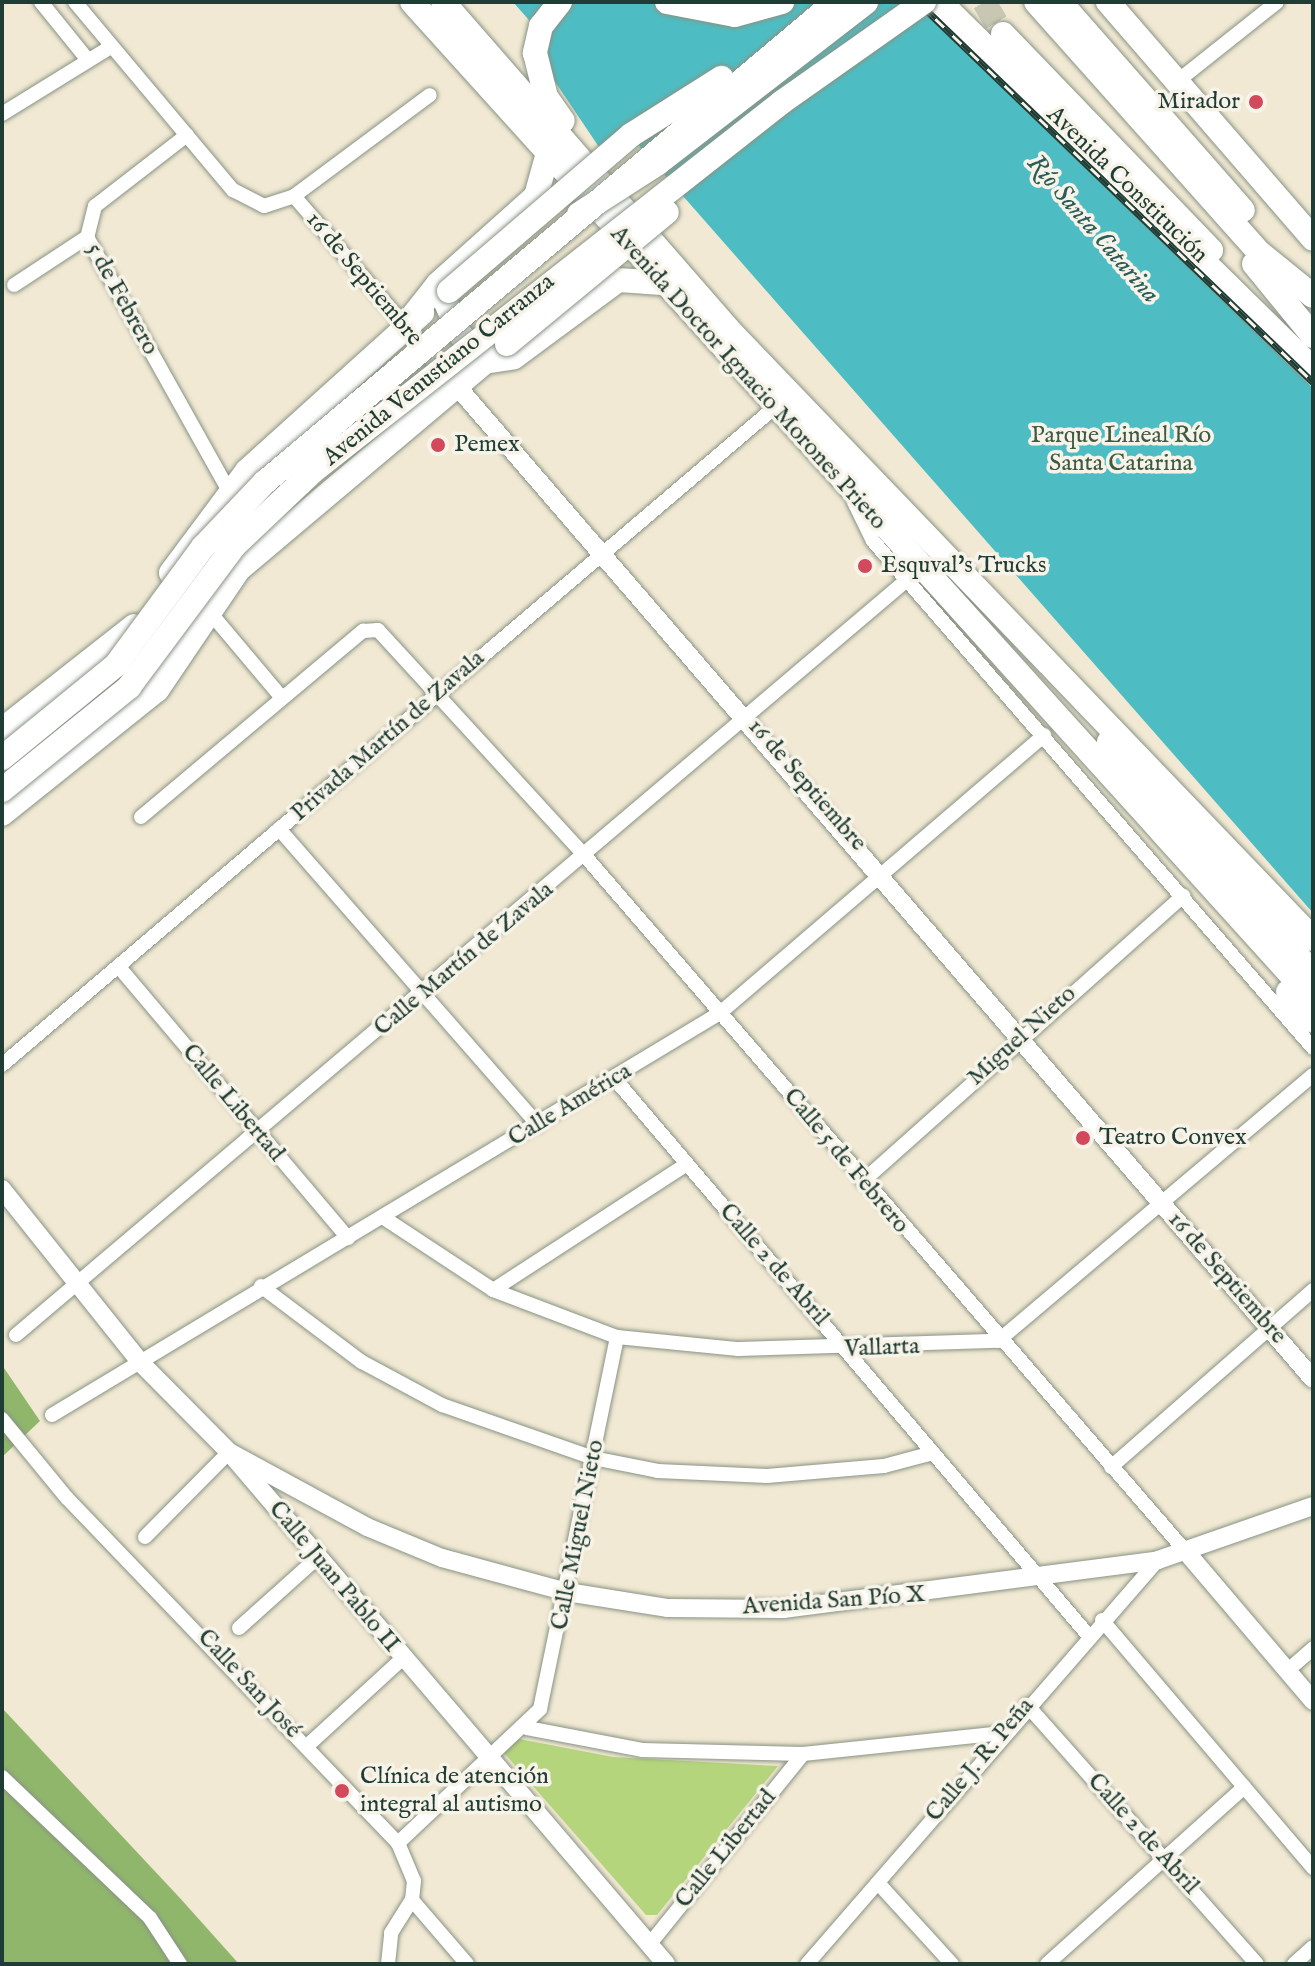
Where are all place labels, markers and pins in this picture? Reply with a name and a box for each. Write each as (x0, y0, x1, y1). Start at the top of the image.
place label: Mirador (1157, 88, 1240, 116)
marker: Mirador (1247, 93, 1265, 111)
place label: Pemex (454, 431, 520, 459)
marker: Pemex (429, 436, 447, 454)
place label: Esquval's Trucks (881, 552, 1047, 580)
marker: Esquval's Trucks (856, 557, 874, 575)
place label: Teatro Convex (1099, 1124, 1247, 1152)
marker: Teatro Convex (1074, 1129, 1092, 1147)
place label: Clínica de atención integral al autismo (360, 1763, 549, 1819)
marker: Clínica de atención integral al autismo (331, 1780, 353, 1802)

